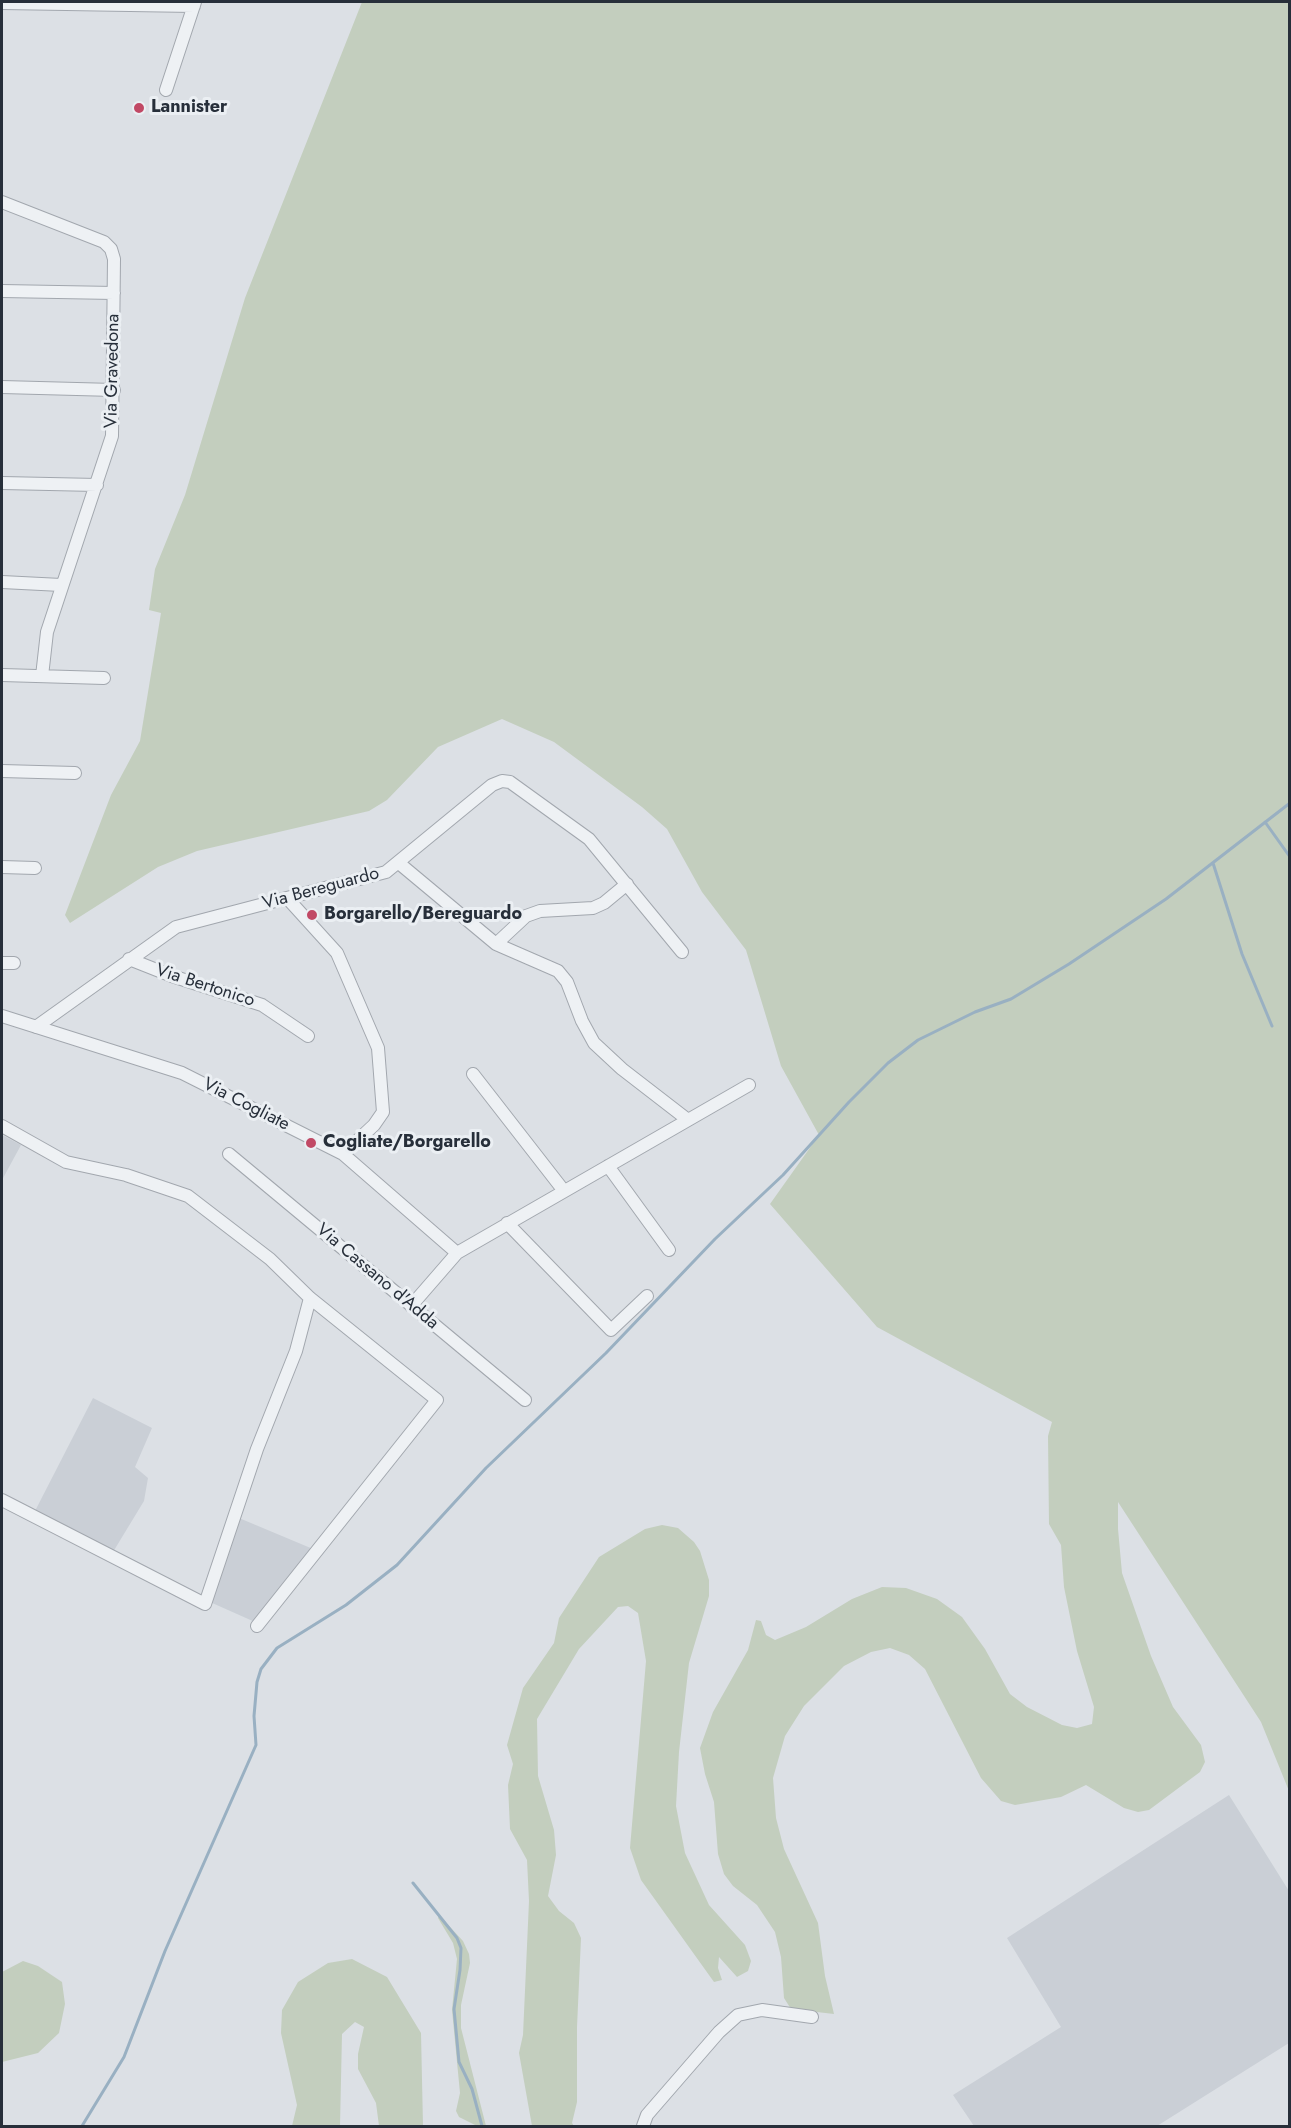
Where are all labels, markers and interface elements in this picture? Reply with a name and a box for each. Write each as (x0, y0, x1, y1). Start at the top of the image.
place label: Lannister (151, 97, 228, 119)
marker: Lannister (132, 101, 146, 115)
street label: Via Gravedona (101, 314, 125, 428)
street label: Via Bereguardo (260, 863, 382, 915)
place label: Borgarello/Bereguardo (324, 904, 522, 926)
marker: Borgarello/Bereguardo (305, 908, 319, 922)
street label: Via Bertonico (153, 960, 257, 1012)
street label: Via Cogliate (199, 1074, 293, 1136)
place label: Cogliate/Borgarello (323, 1132, 491, 1154)
marker: Cogliate/Borgarello (304, 1136, 318, 1150)
street label: Via Cassano d'Adda (311, 1219, 443, 1335)

